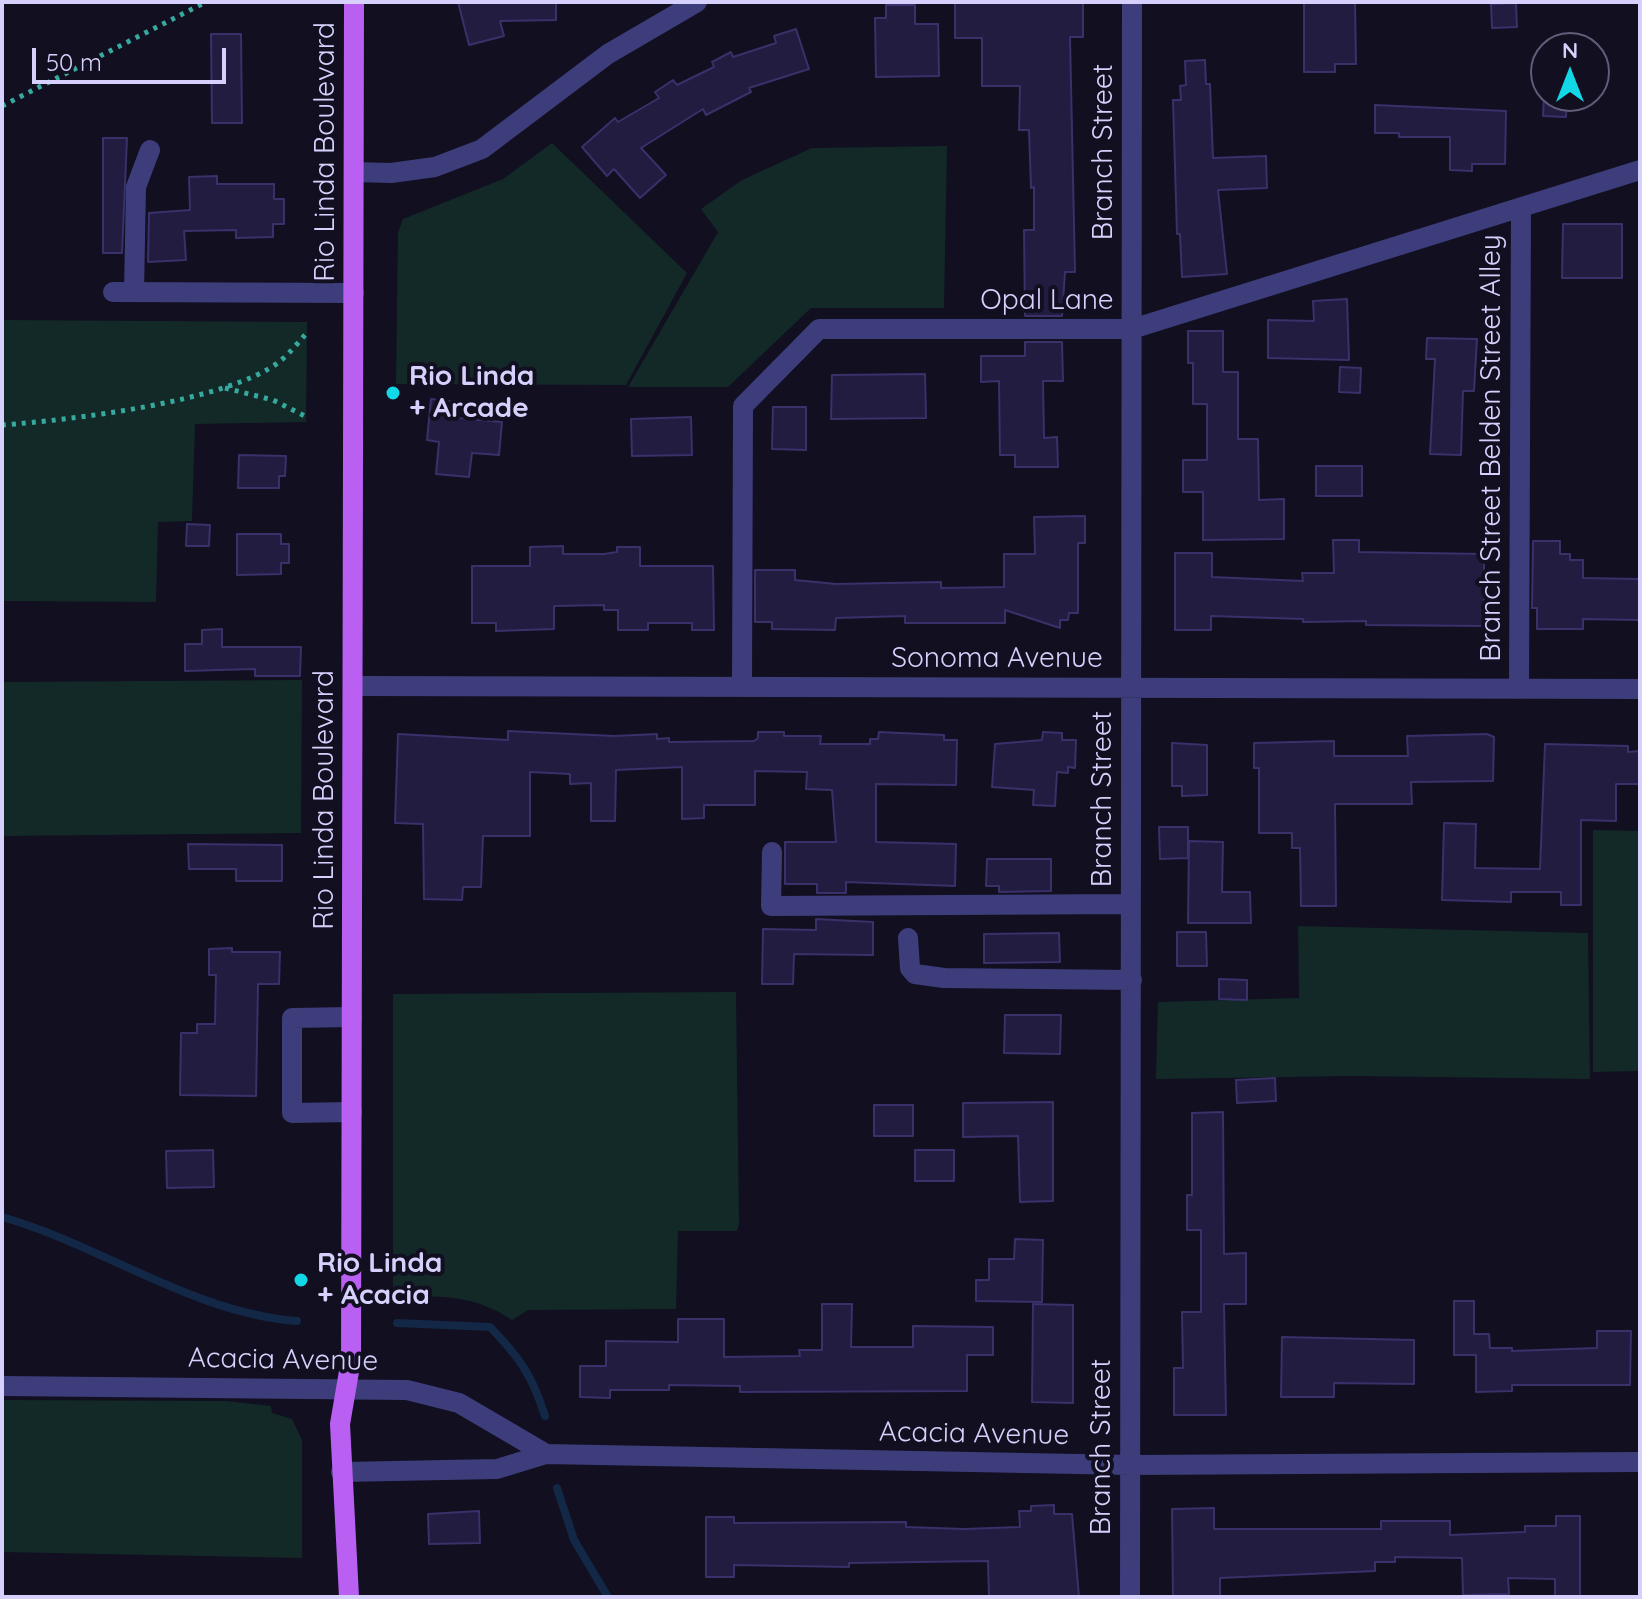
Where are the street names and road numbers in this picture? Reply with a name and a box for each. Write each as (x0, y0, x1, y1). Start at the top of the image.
street label: Rio Linda Boulevard (309, 22, 343, 282)
street label: Branch Street (1087, 64, 1121, 240)
street label: Branch Street Belden Street Alley (1475, 234, 1509, 662)
street label: Opal Lane (980, 284, 1114, 318)
street label: Sonoma Avenue (891, 642, 1103, 676)
street label: Rio Linda Boulevard (308, 670, 342, 930)
street label: Branch Street (1086, 711, 1120, 887)
street label: Acacia Avenue (187, 1342, 379, 1378)
street label: Branch Street (1085, 1359, 1119, 1535)
street label: Acacia Avenue (878, 1416, 1070, 1452)

